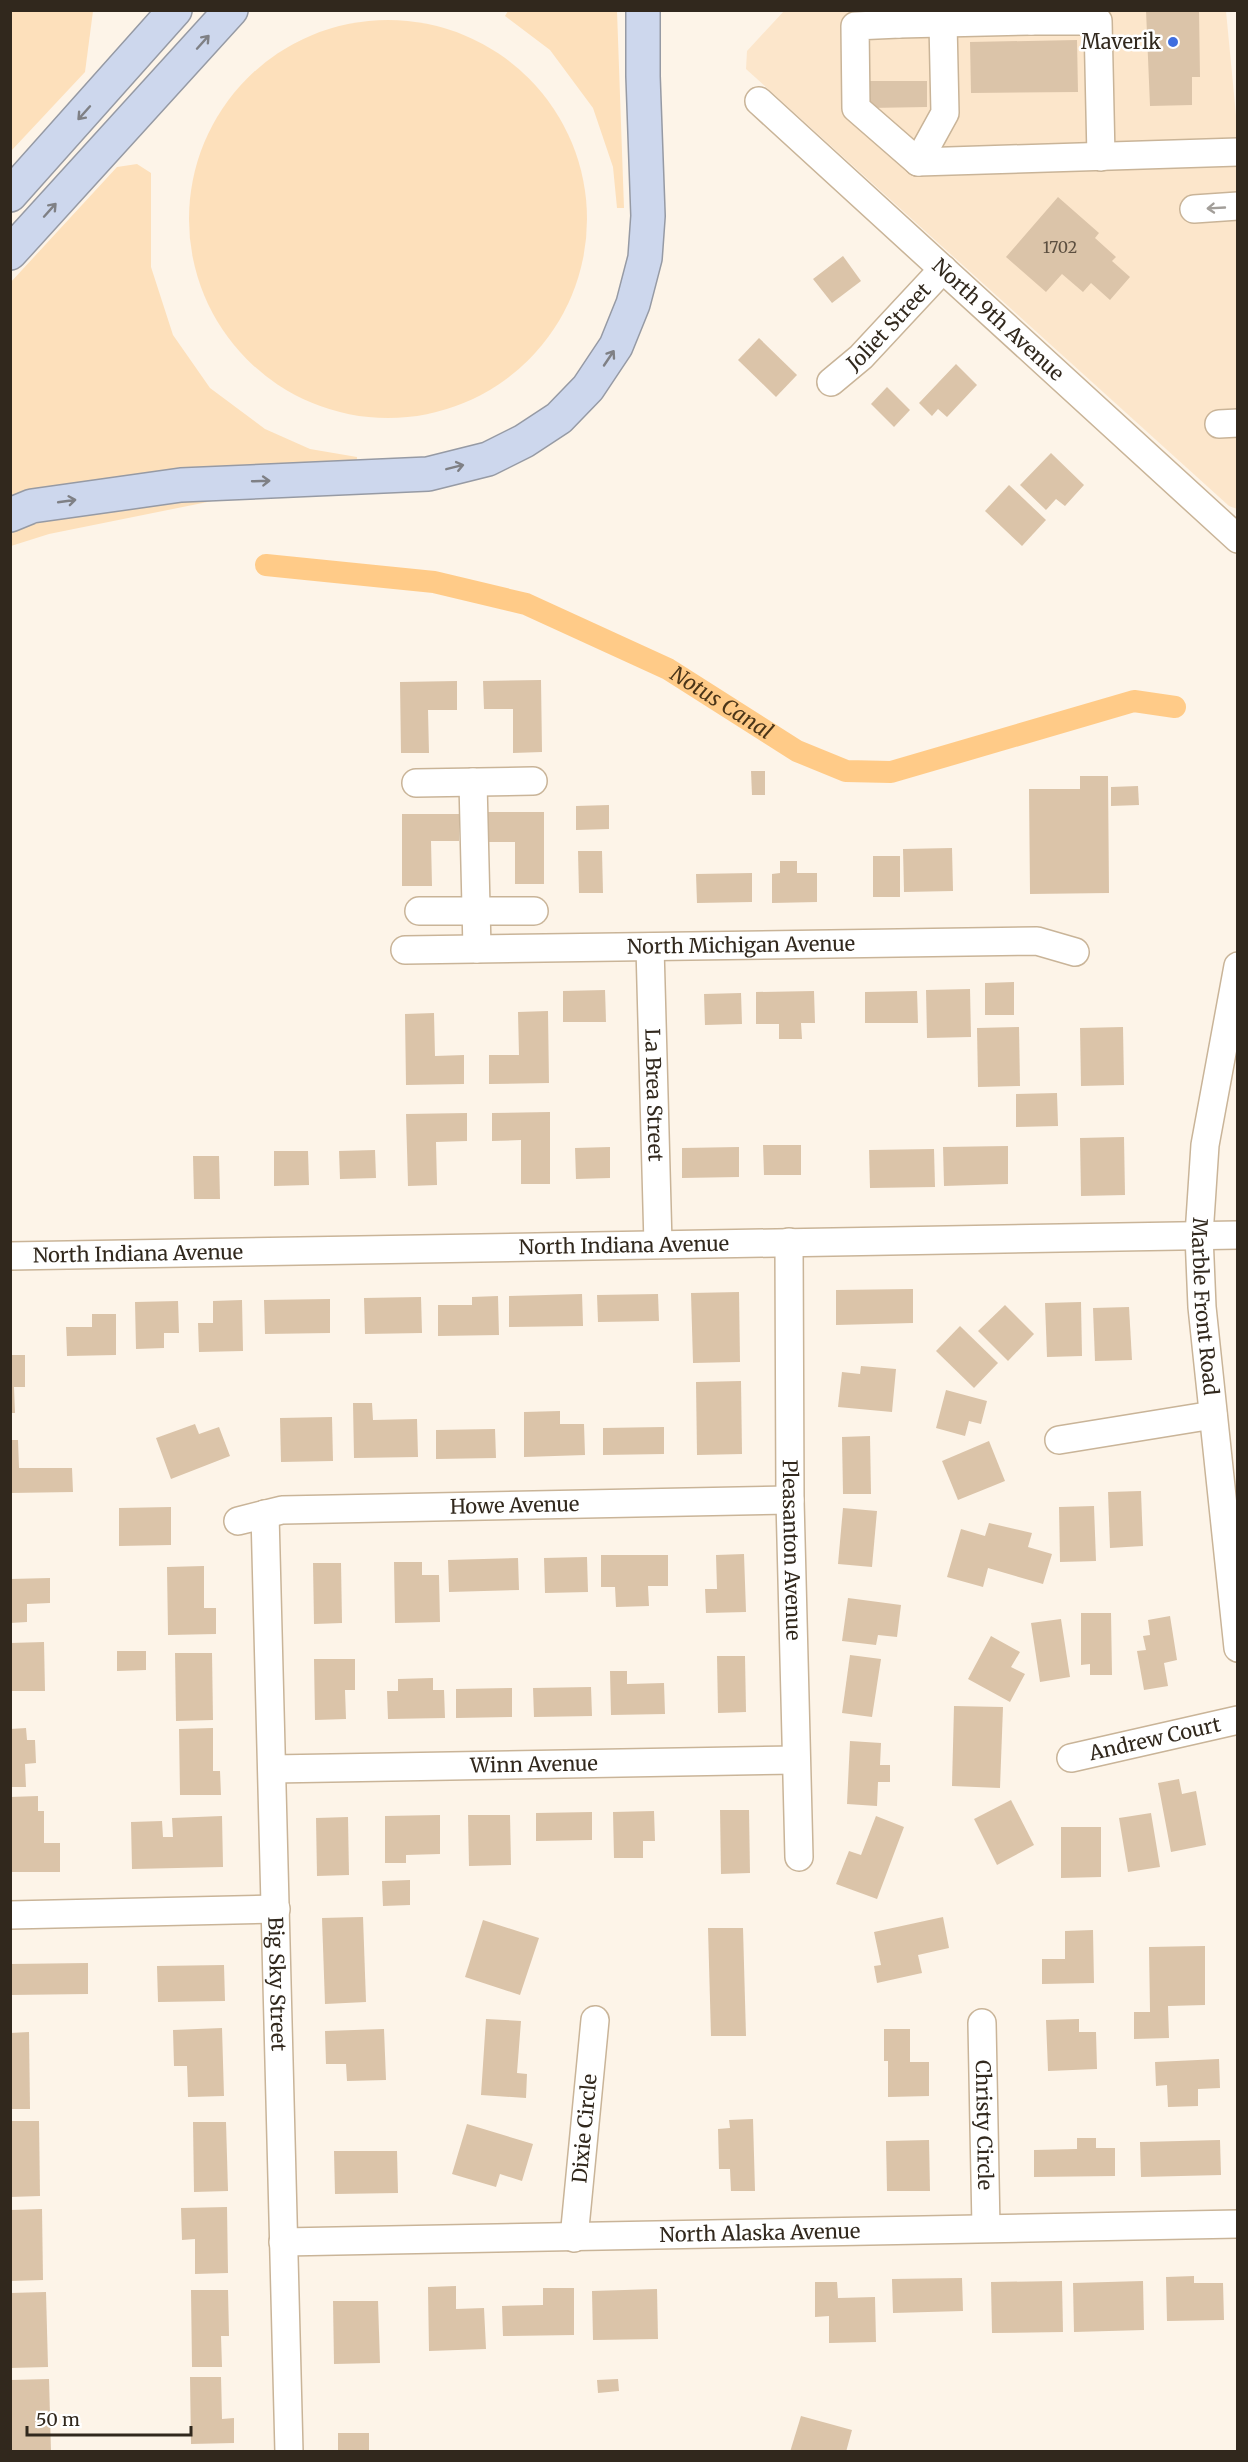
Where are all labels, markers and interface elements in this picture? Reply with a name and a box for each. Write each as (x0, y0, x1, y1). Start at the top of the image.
place label: Maverik (1081, 29, 1161, 54)
one-way arrow (196, 34, 210, 49)
marker: Maverik (1166, 35, 1180, 49)
one-way arrow (77, 105, 91, 120)
one-way arrow (1206, 202, 1226, 213)
one-way arrow (43, 203, 57, 218)
house number: 1702 (1043, 237, 1077, 257)
street label: North 9th Avenue (927, 253, 1069, 386)
street label: Joliet Street (841, 277, 936, 376)
one-way arrow (602, 349, 615, 366)
one-way arrow (445, 461, 464, 473)
one-way arrow (250, 476, 270, 487)
one-way arrow (57, 496, 76, 507)
water label: Notus Canal (665, 660, 778, 745)
street label: North Michigan Avenue (627, 931, 855, 959)
street label: La Brea Street (640, 1028, 669, 1162)
street label: Marble Front Road (1187, 1217, 1224, 1397)
street label: North Indiana Avenue (519, 1231, 729, 1259)
street label: North Indiana Avenue (33, 1239, 243, 1268)
street label: Pleasanton Avenue (778, 1459, 807, 1641)
street label: Howe Avenue (450, 1491, 580, 1519)
street label: Andrew Court (1086, 1711, 1223, 1766)
street label: Winn Avenue (469, 1750, 598, 1778)
street label: Big Sky Street (263, 1916, 292, 2052)
street label: Christy Circle (971, 2060, 998, 2190)
street label: Dixie Circle (566, 2073, 602, 2184)
street label: North Alaska Avenue (659, 2218, 861, 2247)
scale bar (27, 2399, 190, 2437)
text: 50 m (36, 2408, 80, 2431)

